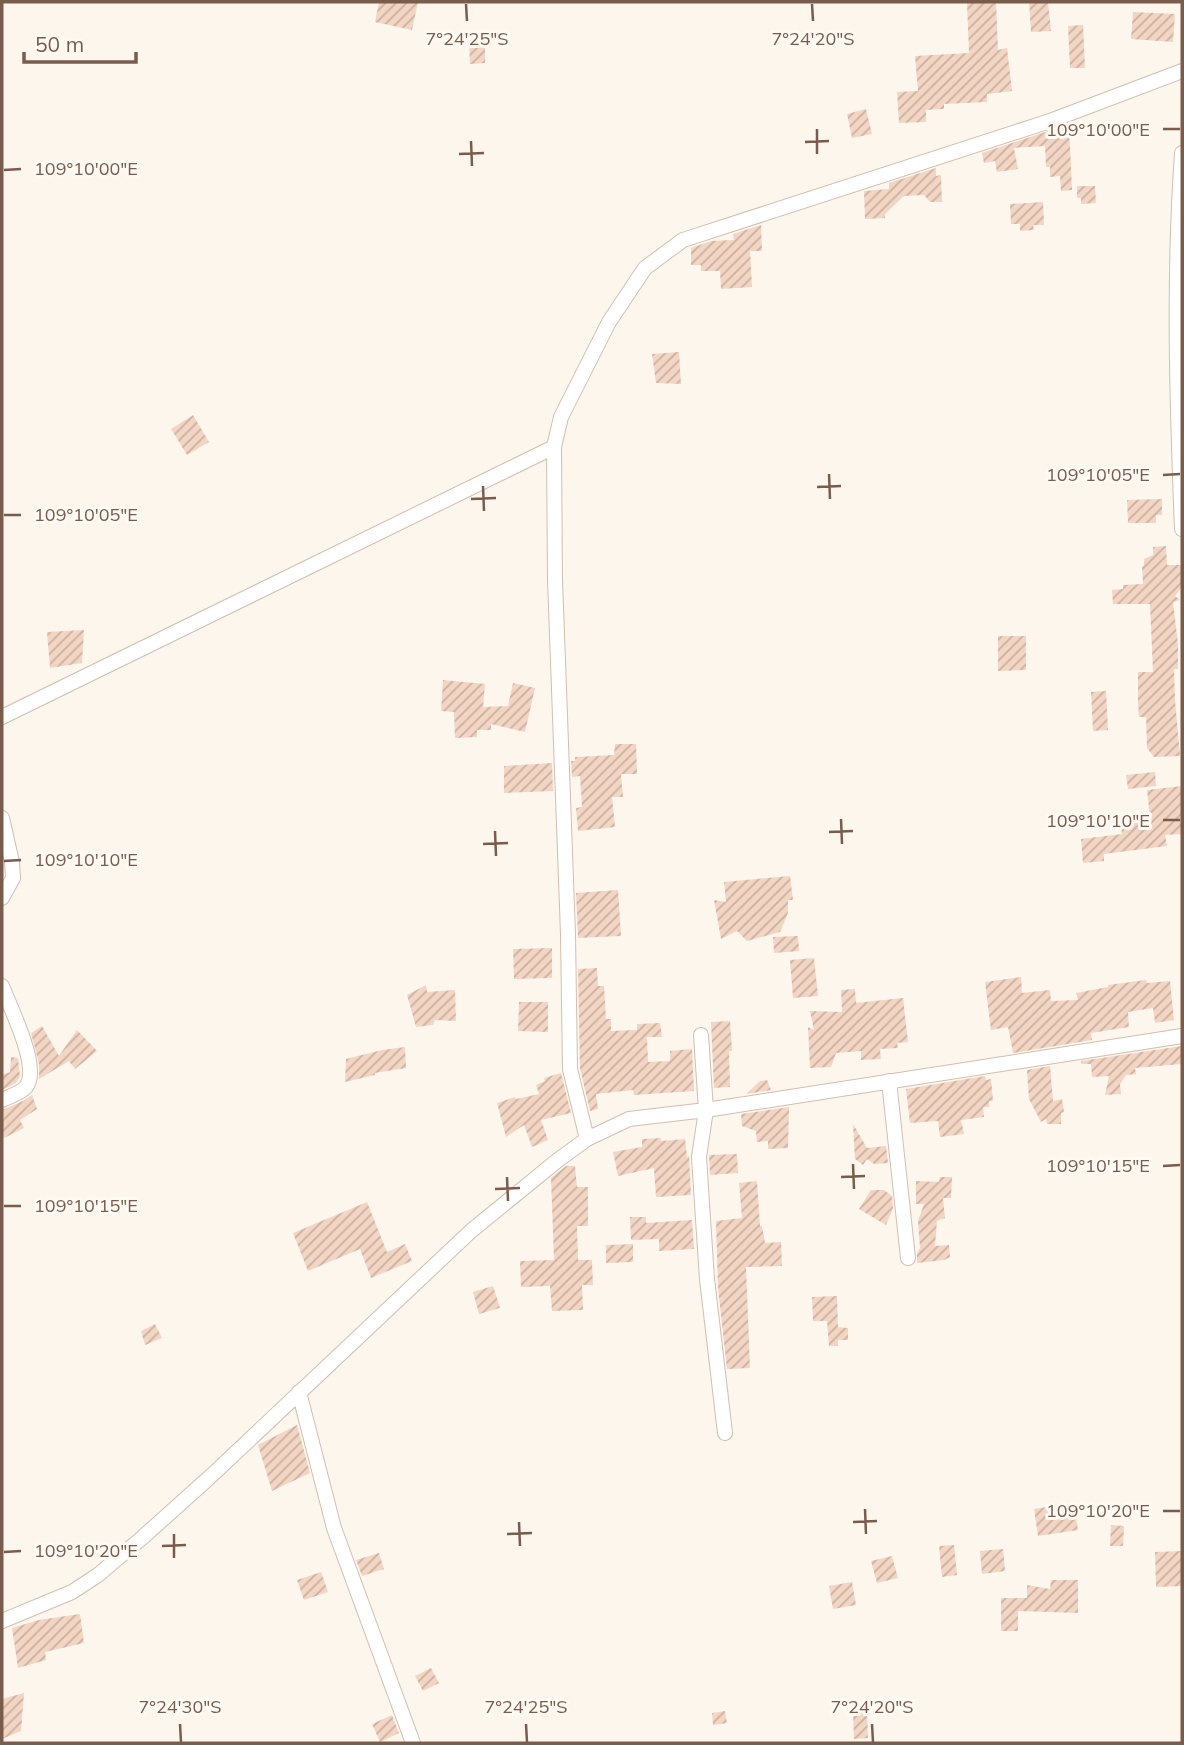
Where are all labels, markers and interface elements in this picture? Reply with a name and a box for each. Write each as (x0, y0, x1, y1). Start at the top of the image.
scale bar (24, 21, 136, 65)
text: 7°24'25"S (426, 27, 508, 50)
text: 7°24'20"S (772, 27, 854, 50)
text: 50 m (35, 31, 84, 57)
text: 109°10'00"E (1046, 118, 1150, 141)
text: 109°10'00"E (34, 157, 138, 180)
text: 109°10'05"E (1046, 463, 1150, 486)
text: 109°10'05"E (34, 503, 138, 526)
text: 109°10'10"E (1046, 809, 1150, 832)
text: 109°10'10"E (34, 848, 138, 871)
text: 109°10'15"E (1046, 1154, 1150, 1177)
text: 109°10'15"E (34, 1194, 138, 1217)
text: 109°10'20"E (1046, 1499, 1150, 1522)
text: 109°10'20"E (34, 1539, 138, 1562)
text: 7°24'30"S (139, 1695, 221, 1718)
text: 7°24'25"S (485, 1695, 567, 1718)
text: 7°24'20"S (831, 1695, 913, 1718)

